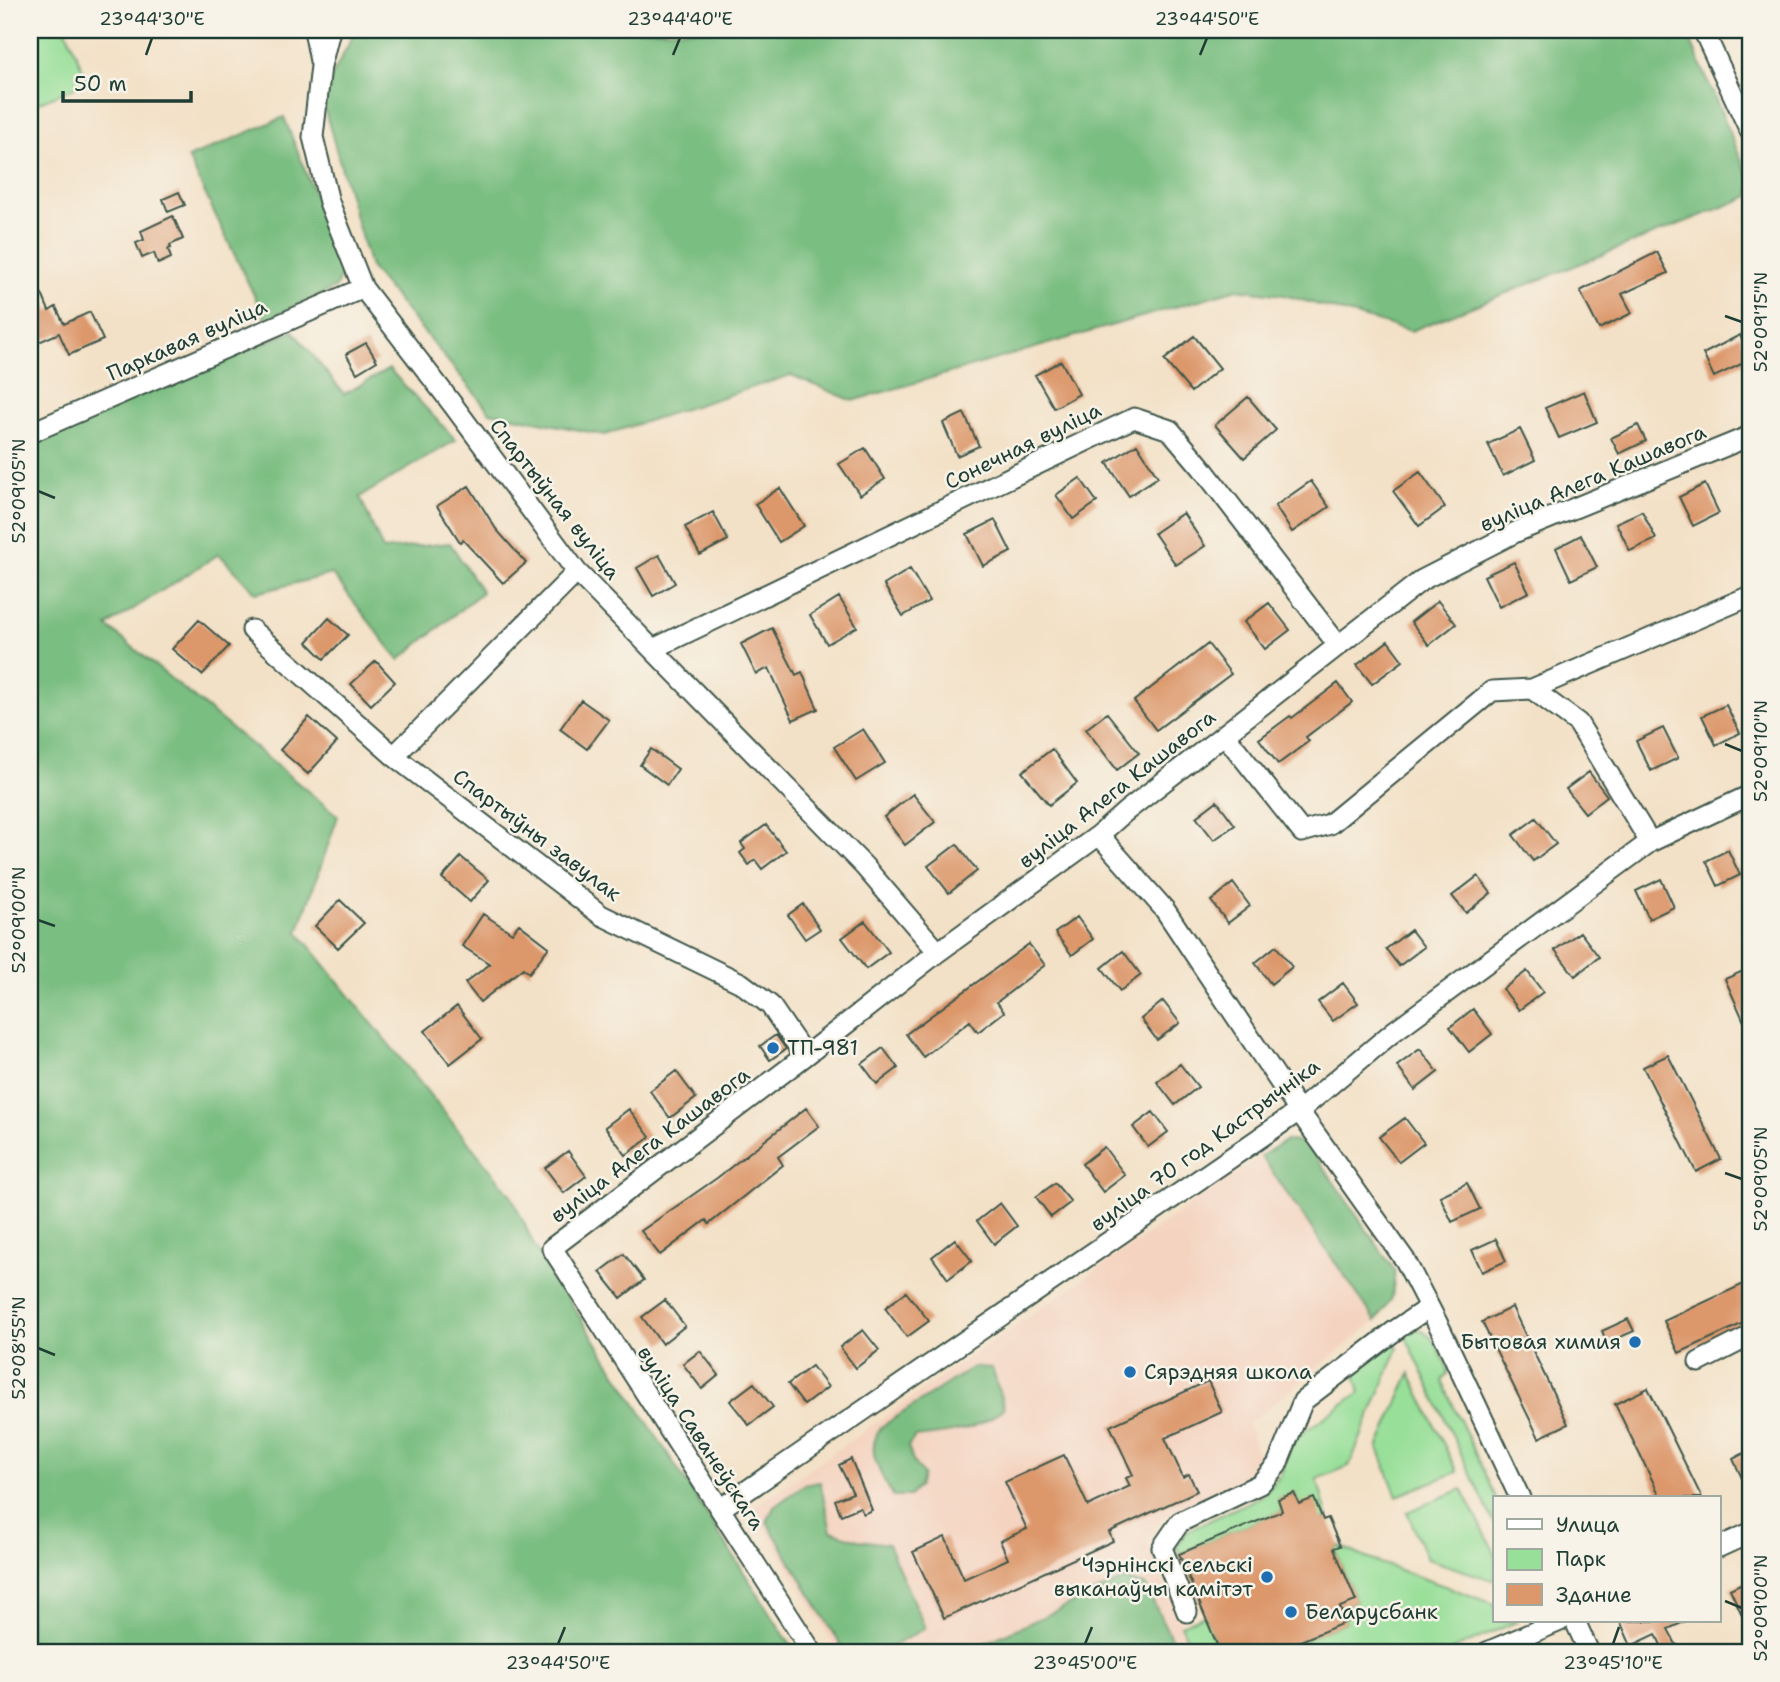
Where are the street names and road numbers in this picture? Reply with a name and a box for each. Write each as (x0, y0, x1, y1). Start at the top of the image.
street label: Паркавая вуліца (103, 292, 271, 388)
street label: Сонечная вуліца (940, 396, 1106, 496)
street label: Спартыўная вуліца (483, 413, 627, 585)
street label: вуліца Алега Кашавога (1476, 418, 1710, 538)
street label: вуліца Алега Кашавога (1013, 703, 1221, 875)
street label: Спартыўны завулак (447, 762, 627, 908)
street label: вуліца 70 год Кастрычніка (1085, 1052, 1325, 1238)
street label: вуліца Алега Кашавога (545, 1061, 755, 1229)
street label: вуліца Саванеўскага (631, 1340, 771, 1536)

